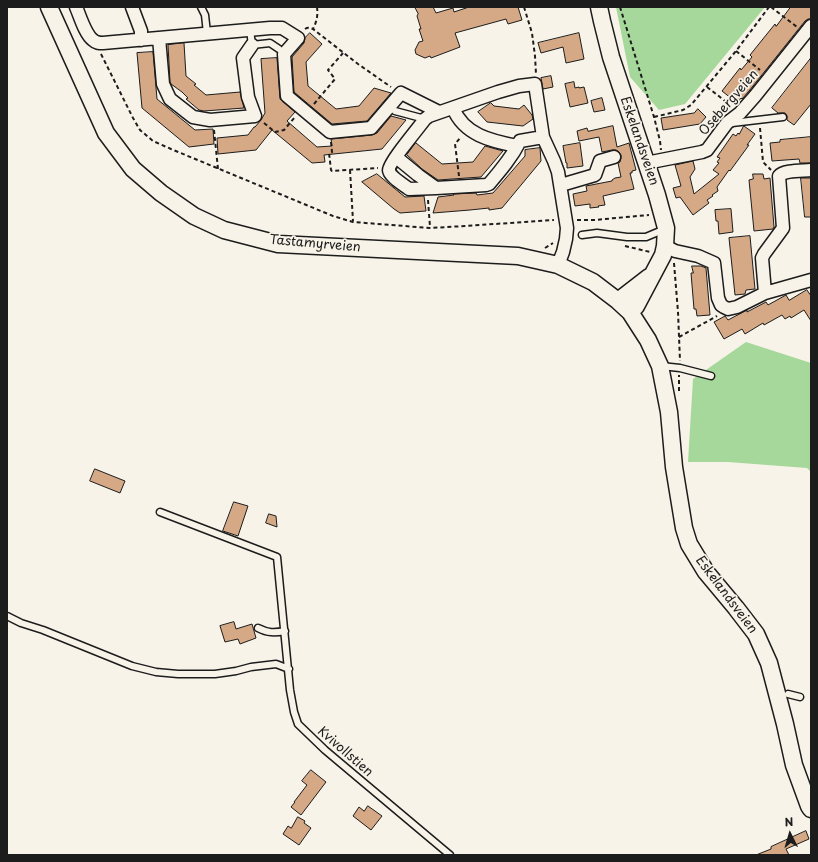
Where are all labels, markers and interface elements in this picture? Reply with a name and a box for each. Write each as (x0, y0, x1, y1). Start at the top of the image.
street label: Osebergveien (696, 67, 762, 139)
street label: Eskelandsveien (616, 94, 662, 188)
street label: Tastamyrveien (269, 232, 361, 256)
street label: Eskelandsveien (692, 553, 760, 637)
street label: Kvivollstien (314, 724, 376, 780)
text: N (784, 813, 794, 830)
north arrow (770, 814, 810, 854)

